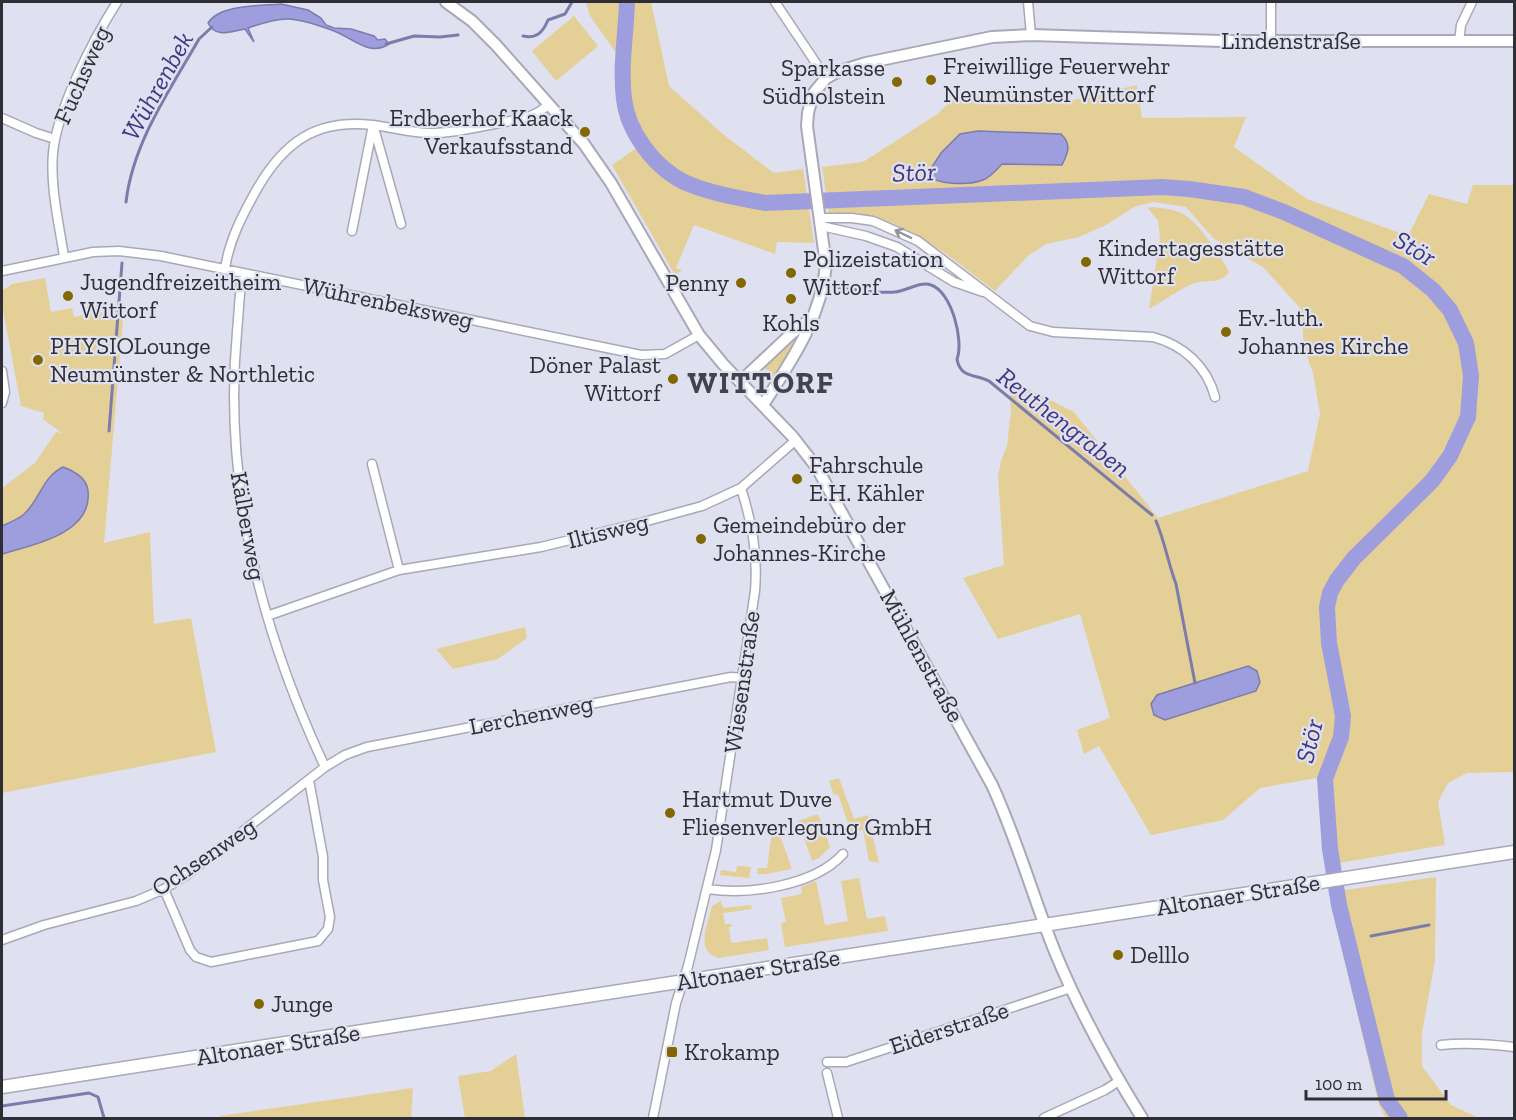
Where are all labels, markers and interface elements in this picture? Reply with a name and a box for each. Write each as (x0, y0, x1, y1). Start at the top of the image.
street label: Fuchsweg (47, 21, 116, 128)
water label: Wührenbek (114, 26, 200, 146)
street label: Lindenstraße (1221, 26, 1361, 55)
place label: Freiwillige Feuerwehr Neumünster Wittorf (943, 51, 1171, 108)
place label: Sparkasse Südholstein (762, 53, 885, 110)
marker: Freiwillige Feuerwehr Neumünster Wittorf (924, 73, 938, 87)
marker: Sparkasse Südholstein (890, 75, 904, 89)
place label: Erdbeerhof Kaack Verkaufsstand (389, 103, 574, 160)
marker: Erdbeerhof Kaack Verkaufsstand (578, 125, 592, 139)
water label: Stör (891, 155, 937, 189)
water label: Stör (1388, 223, 1442, 273)
one-way arrow (895, 228, 913, 240)
place label: Kindertagesstätte Wittorf (1098, 233, 1284, 290)
place label: Polizeistation Wittorf (803, 244, 944, 301)
marker: Kindertagesstätte Wittorf (1079, 255, 1093, 269)
marker: Polizeistation Wittorf (784, 266, 798, 280)
place label: Jugendfreizeitheim Wittorf (80, 267, 282, 324)
place label: Penny (665, 268, 730, 297)
street label: Wührenbeksweg (300, 270, 476, 335)
marker: Penny (734, 276, 748, 290)
marker: Jugendfreizeitheim Wittorf (61, 289, 75, 303)
marker: Kohls (784, 292, 798, 306)
place label: Ev.-luth. Johannes Kirche (1238, 303, 1408, 360)
place label: Kohls (762, 308, 820, 337)
marker: Ev.-luth. Johannes Kirche (1219, 325, 1233, 339)
place label: PHYSIOLounge Neumünster & Northletic (50, 331, 315, 388)
place label: Döner Palast Wittorf (529, 350, 663, 407)
marker: PHYSIOLounge Neumünster & Northletic (31, 353, 45, 367)
water label: Reuthengraben (991, 360, 1137, 484)
district label: WITTORF (688, 365, 834, 401)
marker: Döner Palast Wittorf (666, 372, 680, 386)
place label: Fahrschule E.H. Kähler (809, 450, 925, 507)
street label: Kälberweg (225, 469, 272, 583)
marker: Fahrschule E.H. Kähler (790, 472, 804, 486)
street label: Iltisweg (564, 506, 652, 555)
place label: Gemeindebüro der Johannes-Kirche (713, 510, 906, 567)
marker: Gemeindebüro der Johannes-Kirche (694, 532, 708, 546)
street label: Mühlenstraße (874, 584, 971, 727)
street label: Wiesenstraße (717, 609, 766, 755)
street label: Lerchenweg (466, 688, 596, 741)
water label: Stör (1288, 716, 1330, 766)
place label: Hartmut Duve Fliesenverlegung GmbH (682, 784, 932, 841)
marker: Hartmut Duve Fliesenverlegung GmbH (663, 806, 677, 820)
street label: Ochsenweg (146, 811, 261, 902)
street label: Altonaer Straße (1154, 867, 1322, 922)
place label: Delllo (1130, 940, 1190, 969)
street label: Altonaer Straße (674, 942, 842, 997)
marker: Delllo (1111, 948, 1125, 962)
place label: Junge (271, 989, 333, 1018)
street label: Eiderstraße (886, 995, 1012, 1060)
marker: Junge (252, 997, 266, 1011)
street label: Altonaer Straße (194, 1017, 362, 1072)
place label: Krokamp (684, 1037, 780, 1066)
marker: Krokamp (665, 1045, 679, 1059)
scale bar (1306, 1063, 1446, 1101)
text: 100 m (1315, 1073, 1363, 1095)

